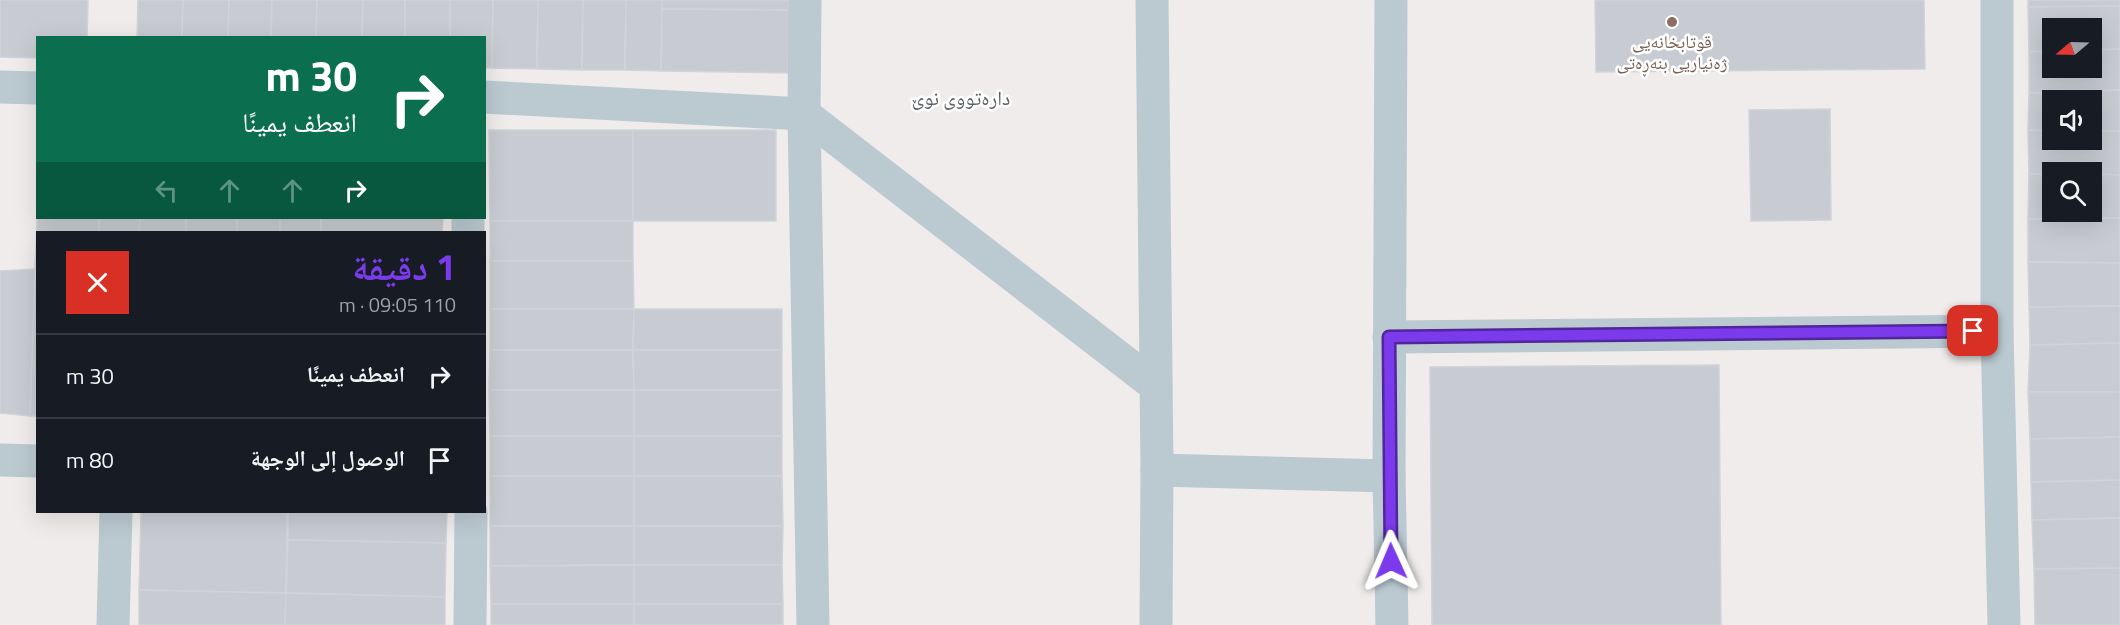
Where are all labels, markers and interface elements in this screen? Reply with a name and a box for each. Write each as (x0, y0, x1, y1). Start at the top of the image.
marker: قوتابخانەیی ژەنیاریی بنەڕەتی (1665, 15, 1679, 29)
north arrow (2042, 18, 2102, 78)
map controls (2042, 18, 2102, 222)
place label: قوتابخانەیی ژەنیاریی بنەڕەتی (1617, 28, 1727, 77)
text: 30 m (265, 43, 357, 107)
icon: right (378, 60, 456, 138)
district label: دارەتووی نوێ (912, 82, 1010, 113)
button: sound (2042, 90, 2102, 150)
text: انعطف يمينًا (242, 101, 357, 142)
button: search (2042, 162, 2102, 222)
icon: left (150, 174, 183, 207)
icon: ahead (213, 174, 246, 207)
icon: ahead (276, 174, 309, 207)
icon: right (339, 174, 372, 207)
text: 1 دقيقة (352, 239, 456, 294)
button: close (66, 251, 129, 314)
text: 110 m · 09:05 (339, 289, 456, 320)
pin (1947, 305, 1998, 356)
icon: arrive (1956, 314, 1989, 347)
text: انعطف يمينًا (307, 357, 405, 391)
text: 30 m (66, 359, 114, 393)
icon: right (423, 360, 456, 393)
text: الوصول إلى الوجهة (251, 441, 405, 475)
text: 80 m (66, 443, 114, 477)
icon: arrive (423, 444, 456, 477)
position arrow (1359, 529, 1423, 593)

